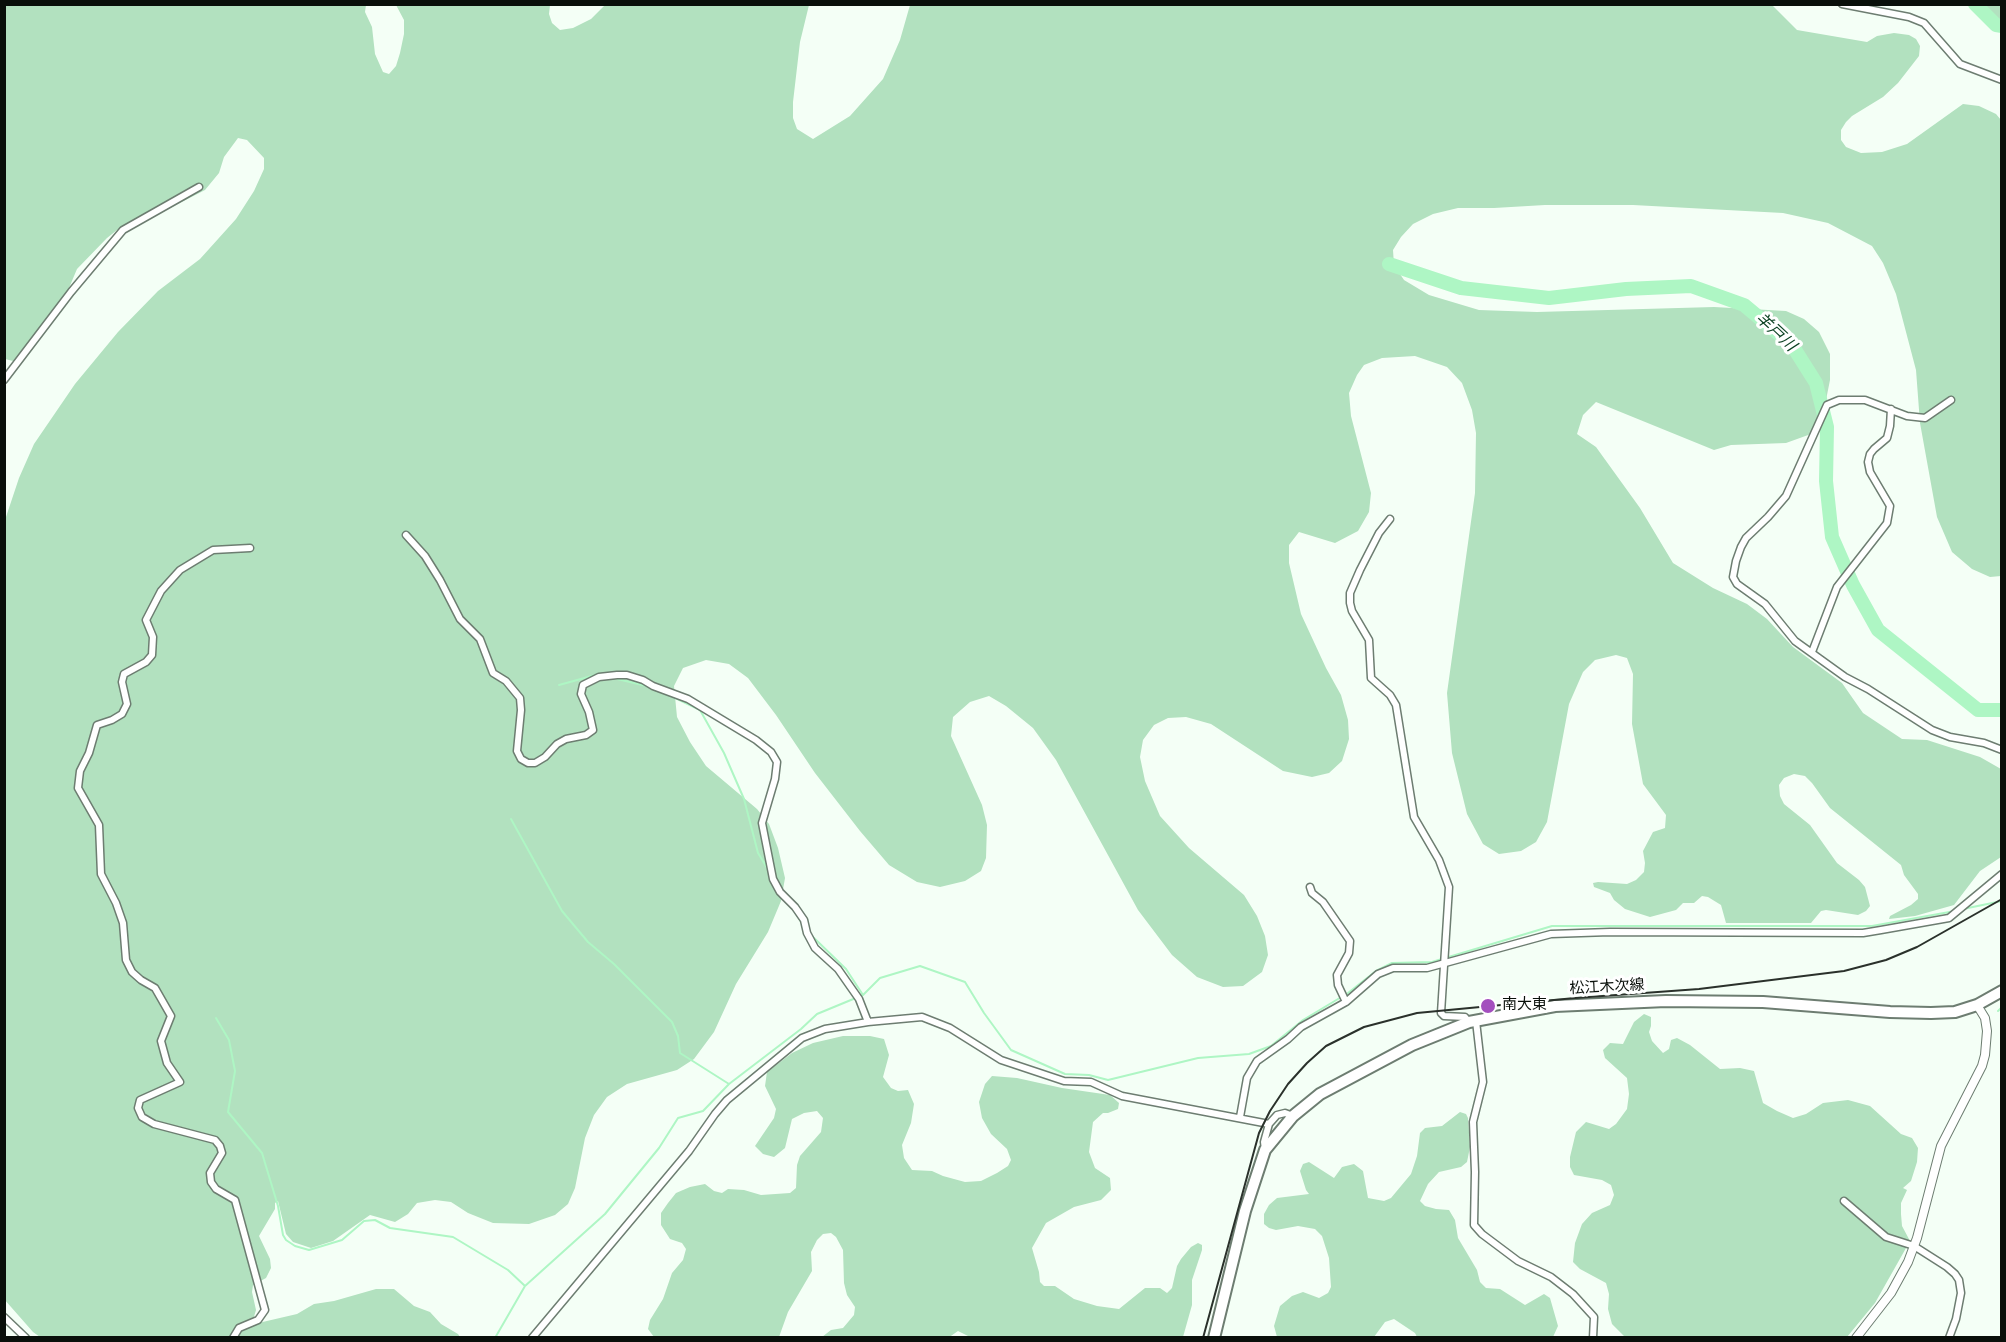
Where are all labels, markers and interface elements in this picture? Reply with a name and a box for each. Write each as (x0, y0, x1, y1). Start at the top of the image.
water label: 羊戸川 (1751, 310, 1799, 356)
street label: 松江木次線 (1569, 977, 1645, 999)
marker: 南大東 (1479, 997, 1497, 1015)
place label: 南大東 (1502, 997, 1547, 1015)

